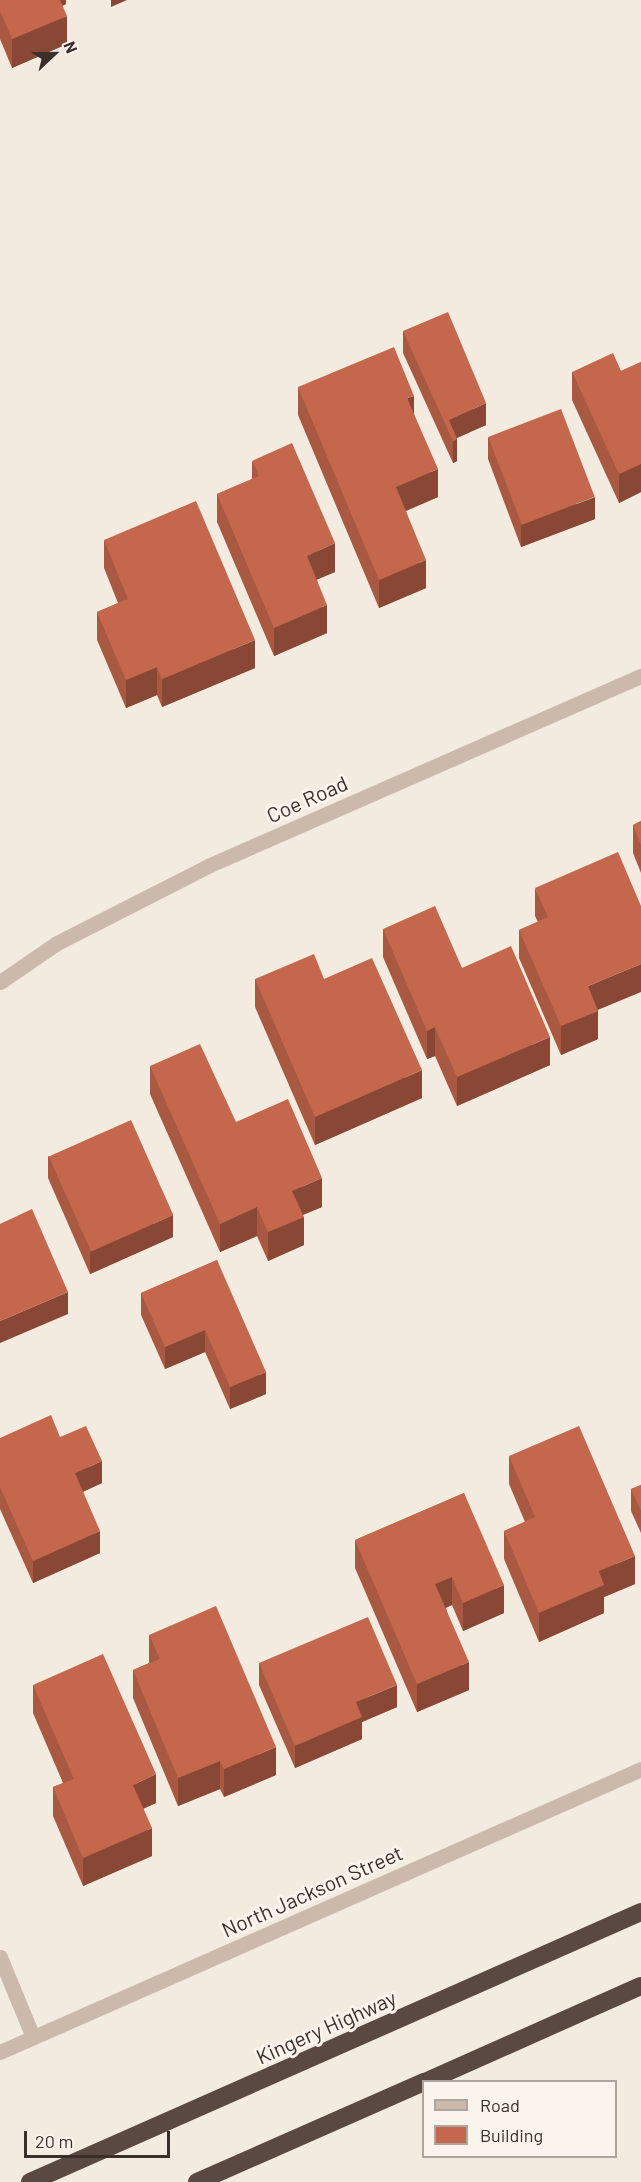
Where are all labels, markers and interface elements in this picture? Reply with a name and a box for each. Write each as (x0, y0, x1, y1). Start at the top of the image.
north arrow (24, 24, 84, 84)
text: N (60, 39, 82, 56)
street label: Coe Road (263, 770, 351, 828)
street label: North Jackson Street (218, 1840, 406, 1942)
street label: Kingery Highway (252, 1985, 400, 2069)
legend (422, 2080, 617, 2158)
text: Road (480, 2094, 520, 2116)
scale bar (27, 2119, 172, 2157)
text: Building (480, 2124, 543, 2146)
text: 20 m (35, 2130, 73, 2152)

